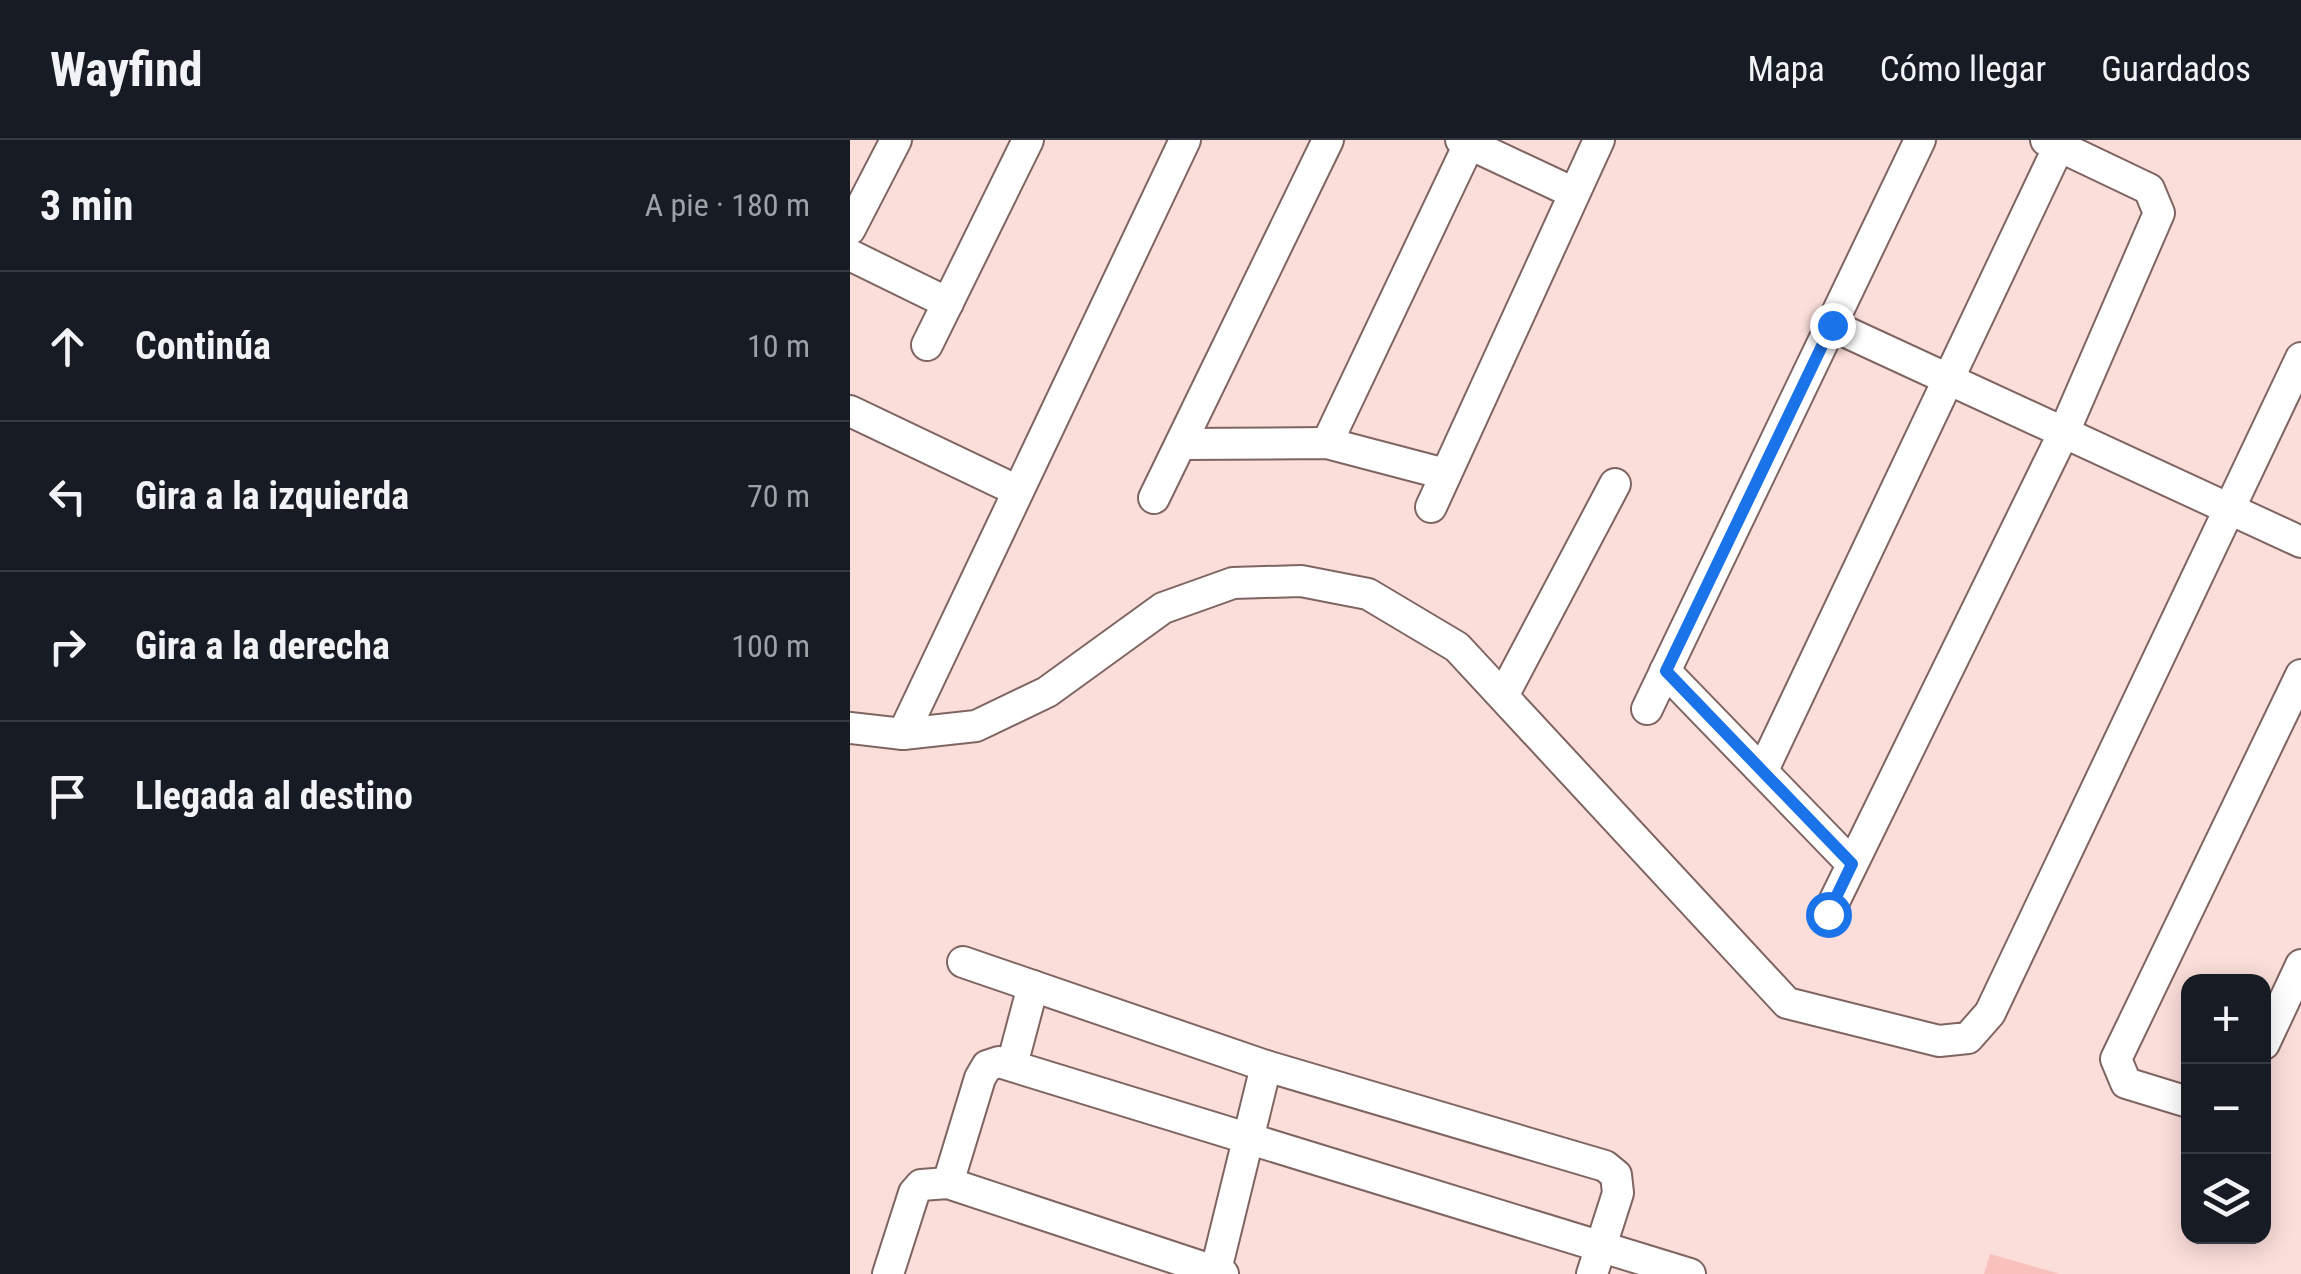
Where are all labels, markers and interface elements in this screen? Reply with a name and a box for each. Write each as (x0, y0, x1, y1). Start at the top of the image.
text: Wayfind (50, 41, 202, 98)
text: Mapa (1748, 49, 1825, 90)
text: Cómo llegar (1880, 49, 2046, 90)
text: Guardados (2101, 49, 2251, 90)
text: 3 min (40, 181, 133, 230)
text: A pie · 180 m (645, 186, 810, 224)
route end (1810, 303, 1856, 349)
icon: ahead (40, 319, 95, 374)
text: Continúa (135, 324, 271, 368)
text: 10 m (747, 327, 810, 365)
icon: left (40, 469, 95, 524)
text: Gira a la izquierda (135, 474, 409, 518)
text: 70 m (747, 477, 810, 515)
icon: right (40, 619, 95, 674)
text: Gira a la derecha (135, 624, 390, 668)
text: 100 m (731, 627, 810, 665)
icon: arrive (40, 769, 95, 824)
text: Llegada al destino (135, 774, 413, 818)
route start (1806, 892, 1852, 938)
map controls (2181, 974, 2271, 1244)
button: + (2181, 974, 2271, 1064)
button: − (2181, 1064, 2271, 1154)
button: layers (2181, 1154, 2271, 1244)

